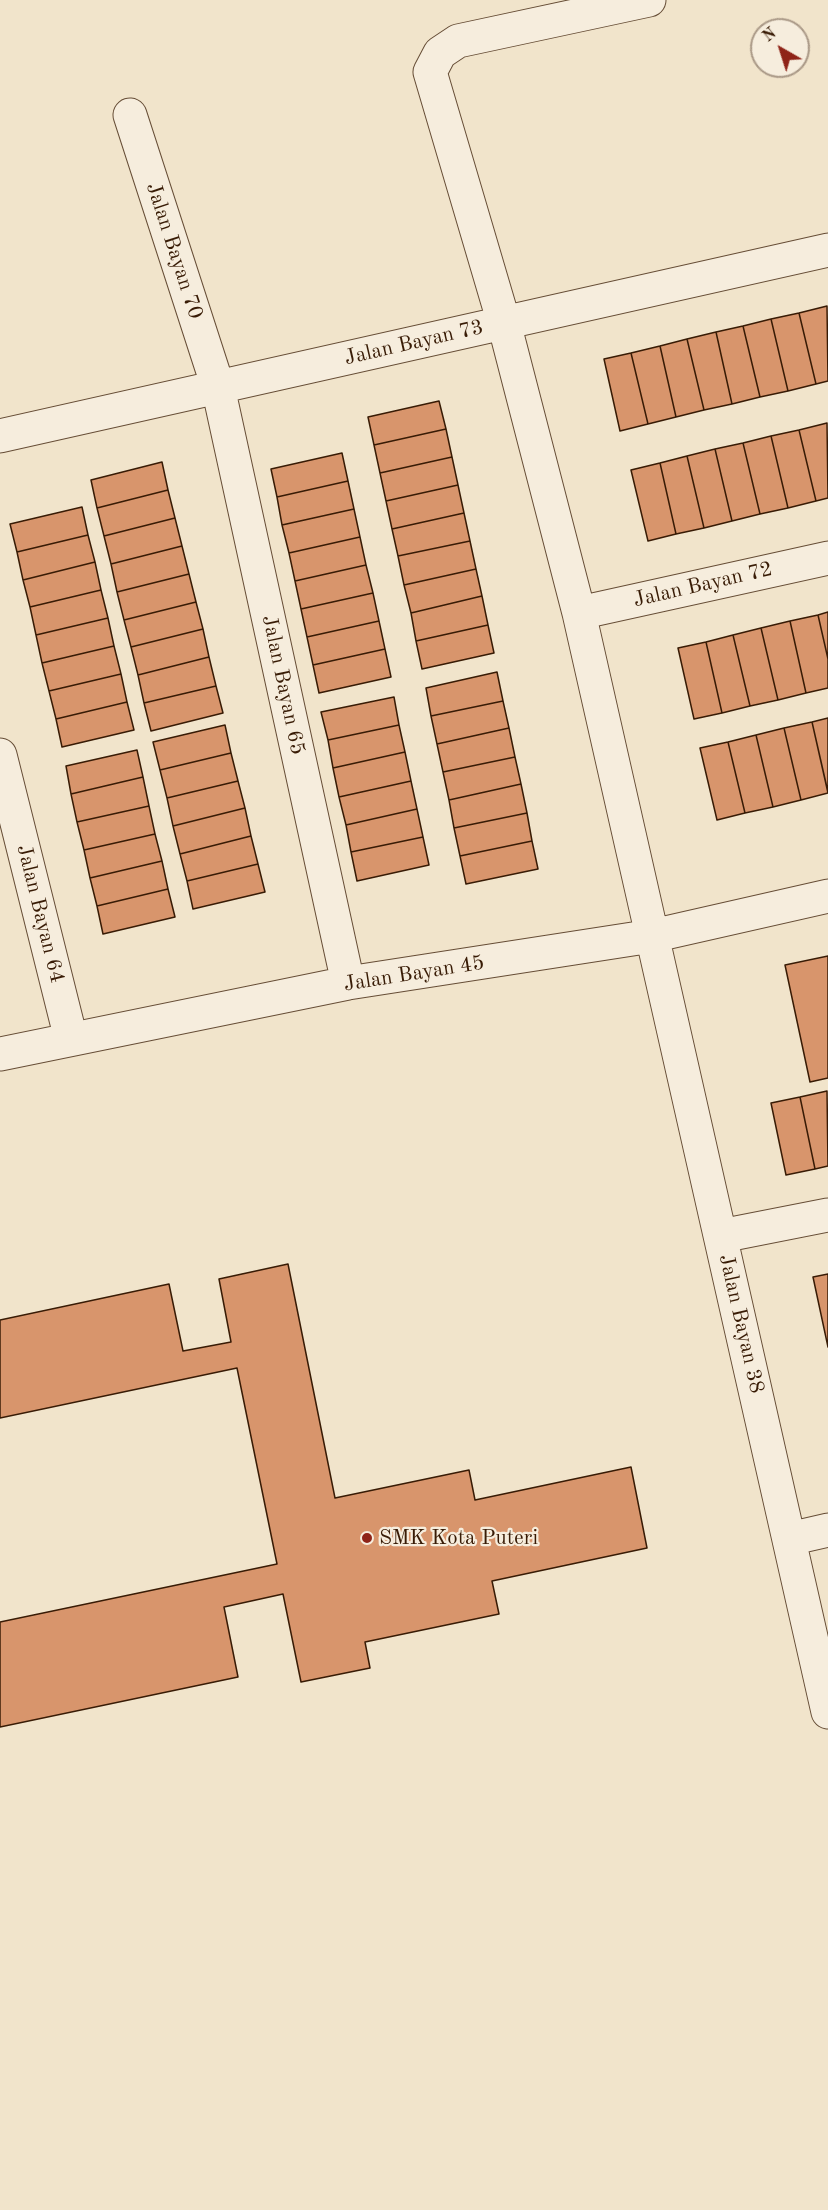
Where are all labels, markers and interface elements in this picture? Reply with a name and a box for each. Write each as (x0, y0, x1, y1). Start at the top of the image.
north arrow (750, 18, 810, 78)
text: N (760, 26, 780, 46)
street label: Jalan Bayan 70 (140, 180, 208, 322)
street label: Jalan Bayan 73 (342, 315, 486, 371)
street label: Jalan Bayan 72 (631, 557, 775, 613)
street label: Jalan Bayan 65 (256, 613, 310, 757)
street label: Jalan Bayan 64 (11, 842, 69, 986)
street label: Jalan Bayan 45 (342, 950, 486, 998)
street label: Jalan Bayan 38 (713, 1252, 769, 1396)
place label: SMK Kota Puteri (379, 1525, 538, 1551)
marker: SMK Kota Puteri (360, 1531, 374, 1545)

